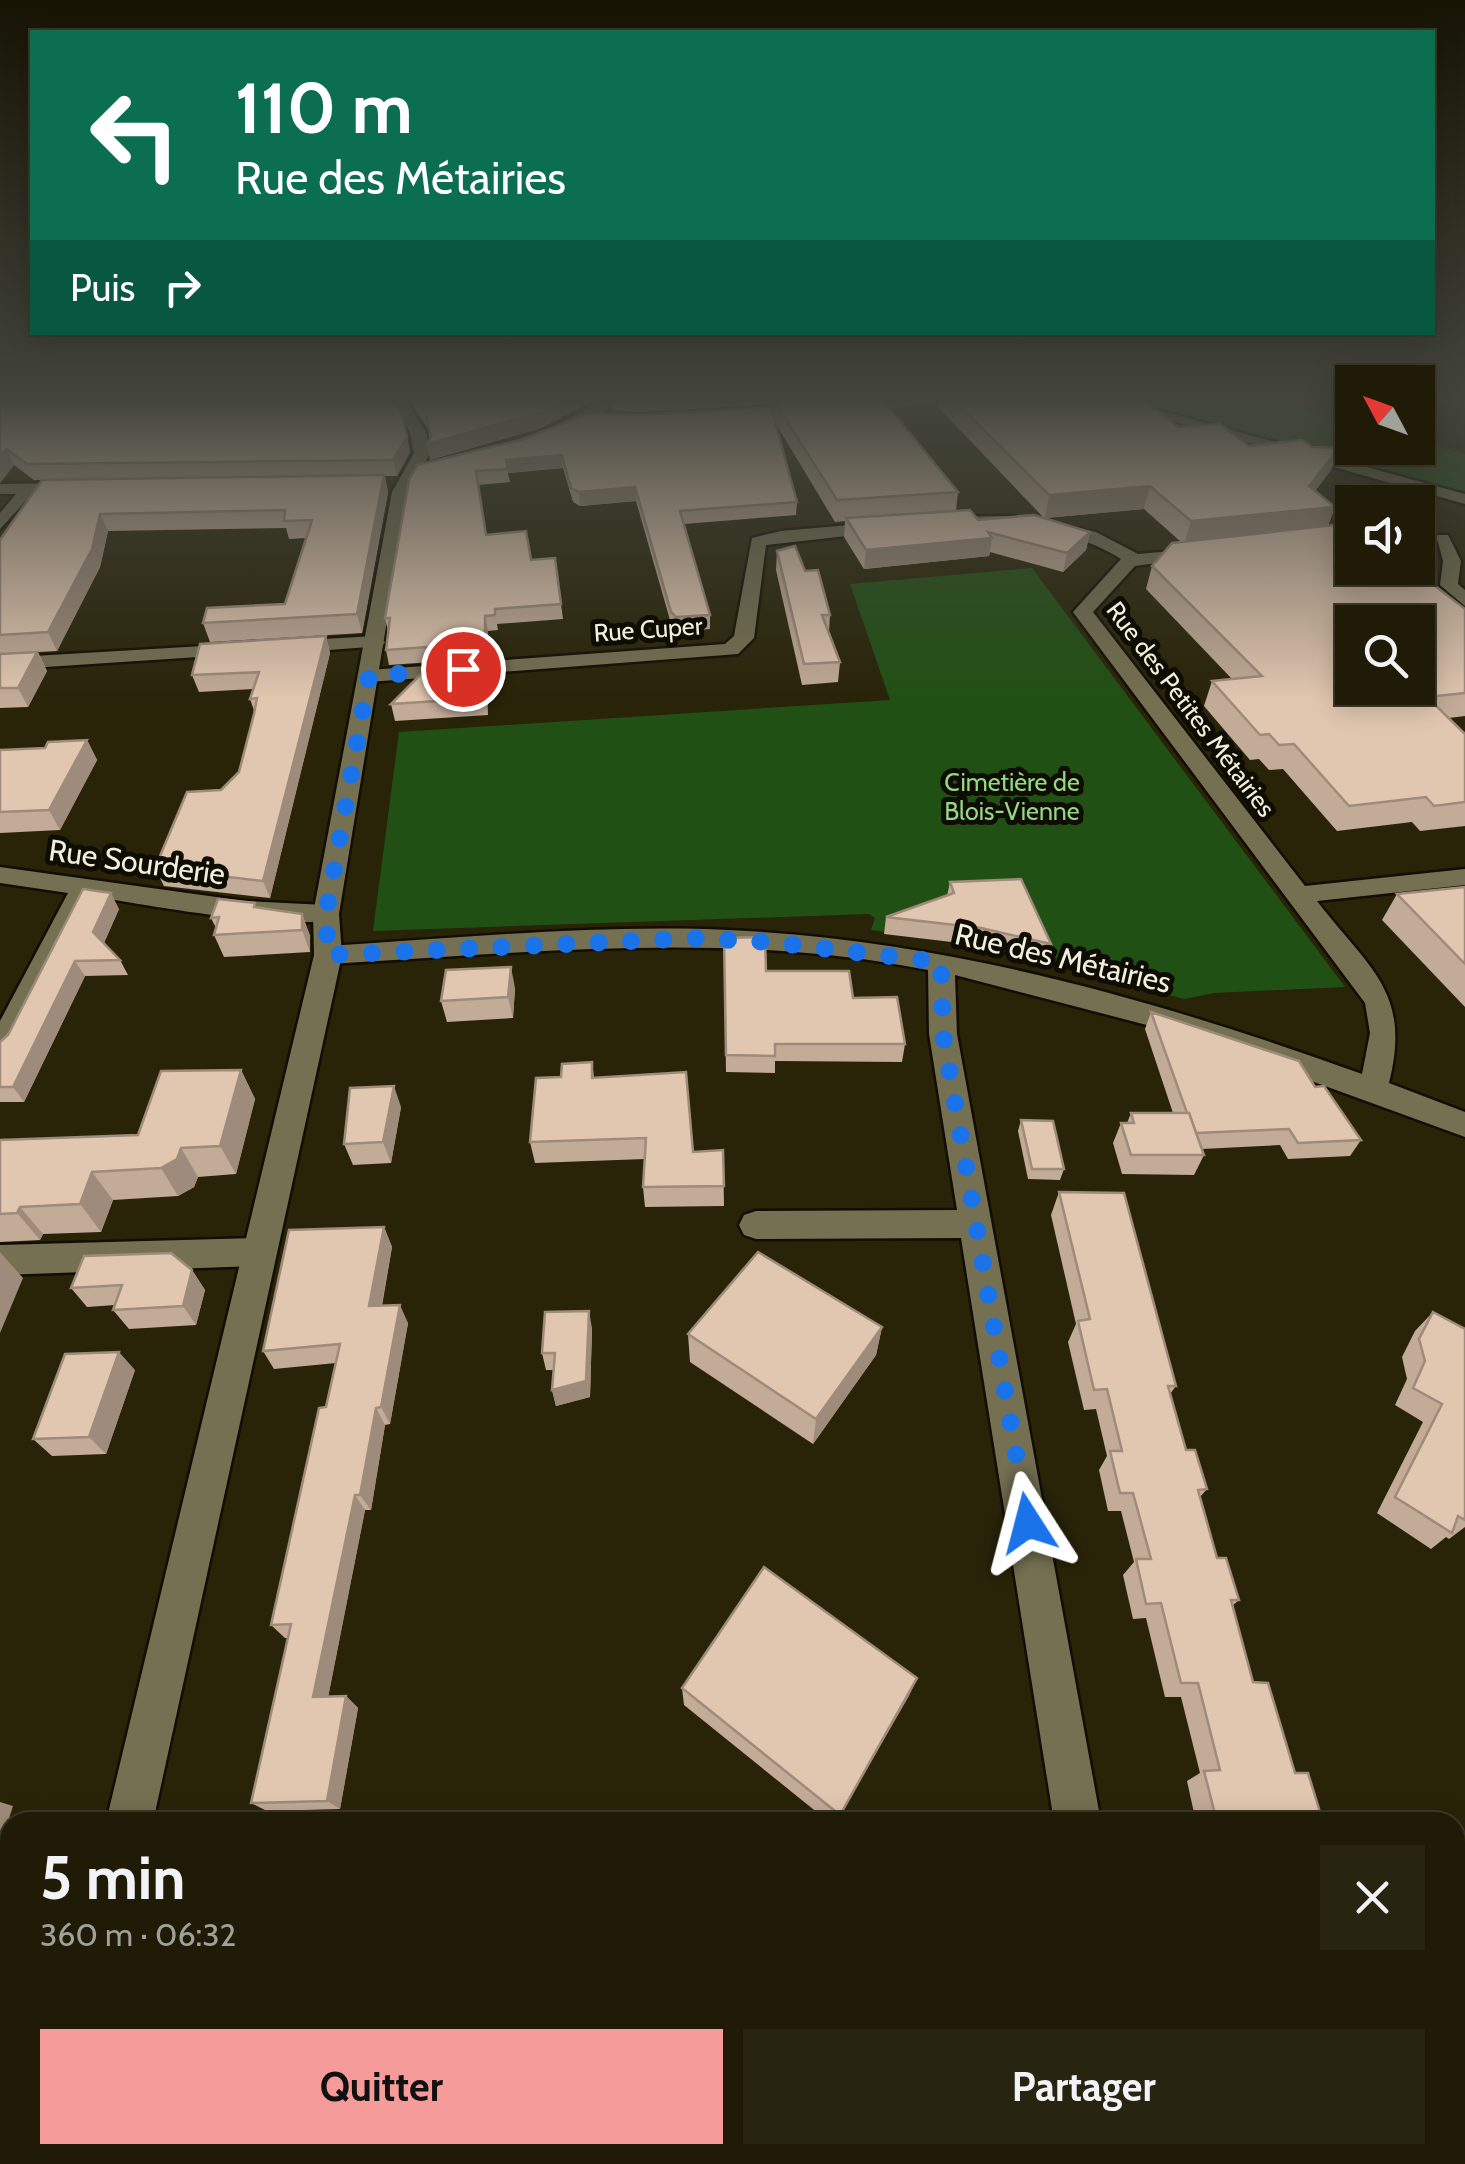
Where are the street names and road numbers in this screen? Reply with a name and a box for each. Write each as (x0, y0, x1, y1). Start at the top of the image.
street label: Rue des Petites Métairies (1100, 596, 1282, 822)
street label: Rue Cuper (593, 610, 704, 648)
street label: Rue Sourderie (46, 831, 228, 893)
street label: Rue des Métairies (951, 915, 1175, 1001)

